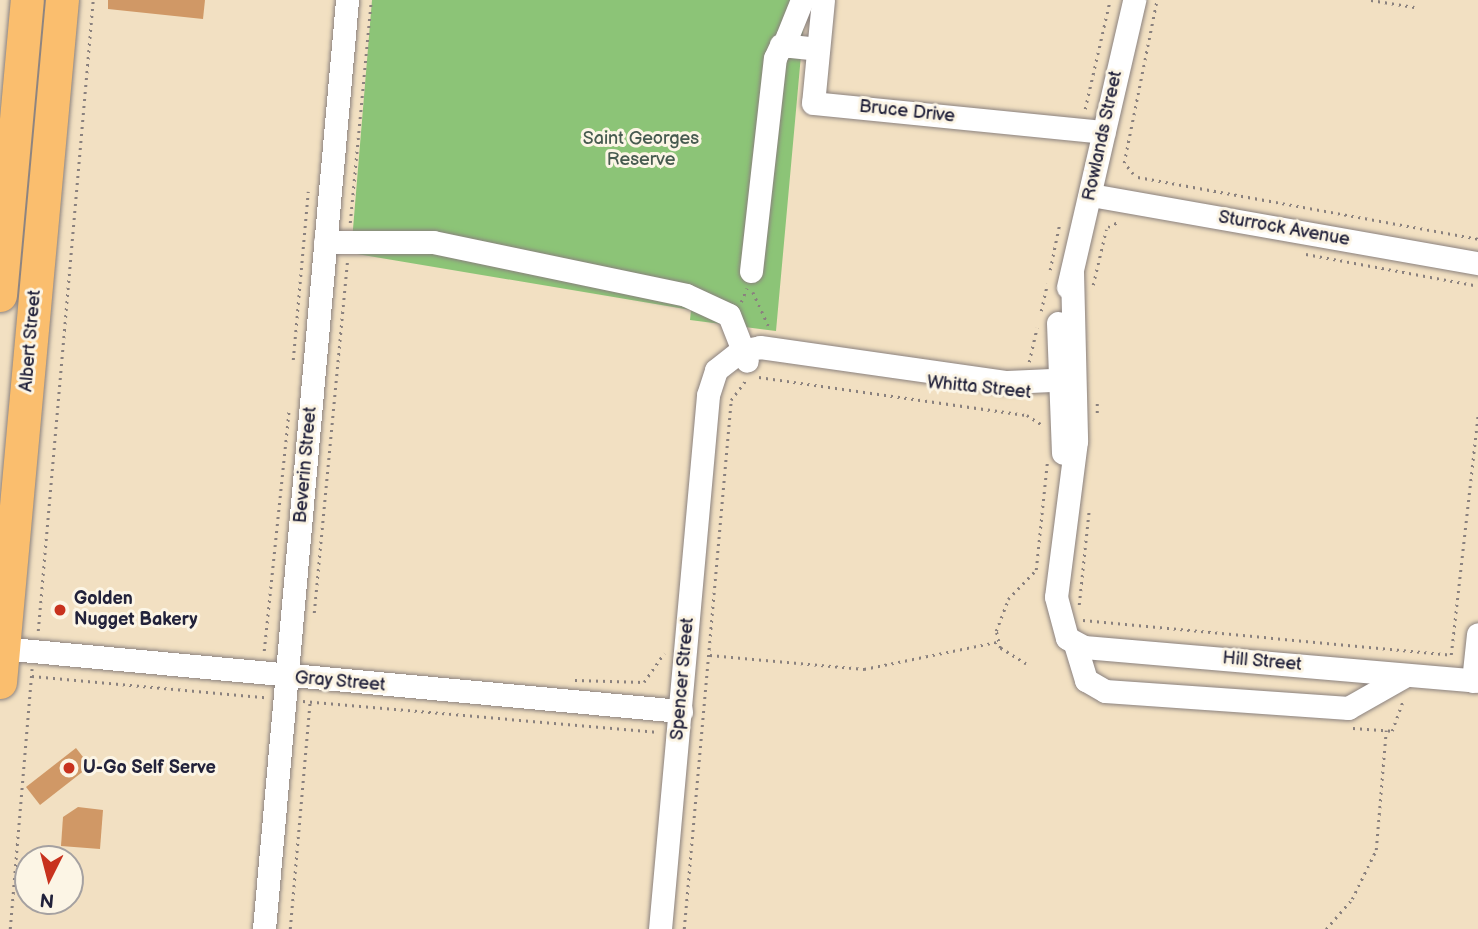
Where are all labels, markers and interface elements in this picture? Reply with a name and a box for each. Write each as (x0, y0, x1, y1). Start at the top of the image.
street label: Rowlands Street (1079, 69, 1127, 203)
street label: Bruce Drive (858, 96, 956, 128)
park label: Saint Georges Reserve (583, 129, 699, 172)
street label: Sturrock Avenue (1217, 207, 1351, 251)
street label: Albert Street (16, 289, 46, 393)
street label: Whitta Street (926, 372, 1032, 404)
street label: Beverin Street (290, 406, 322, 524)
place label: Golden Nugget Bakery (74, 589, 197, 632)
marker: Golden Nugget Bakery (52, 602, 68, 618)
street label: Spencer Street (667, 617, 699, 741)
street label: Hill Street (1221, 648, 1303, 676)
street label: Gray Street (293, 667, 387, 697)
place label: U-Go Self Serve (83, 757, 216, 779)
marker: U-Go Self Serve (61, 760, 77, 776)
north arrow (14, 845, 84, 915)
text: N (39, 887, 55, 912)

